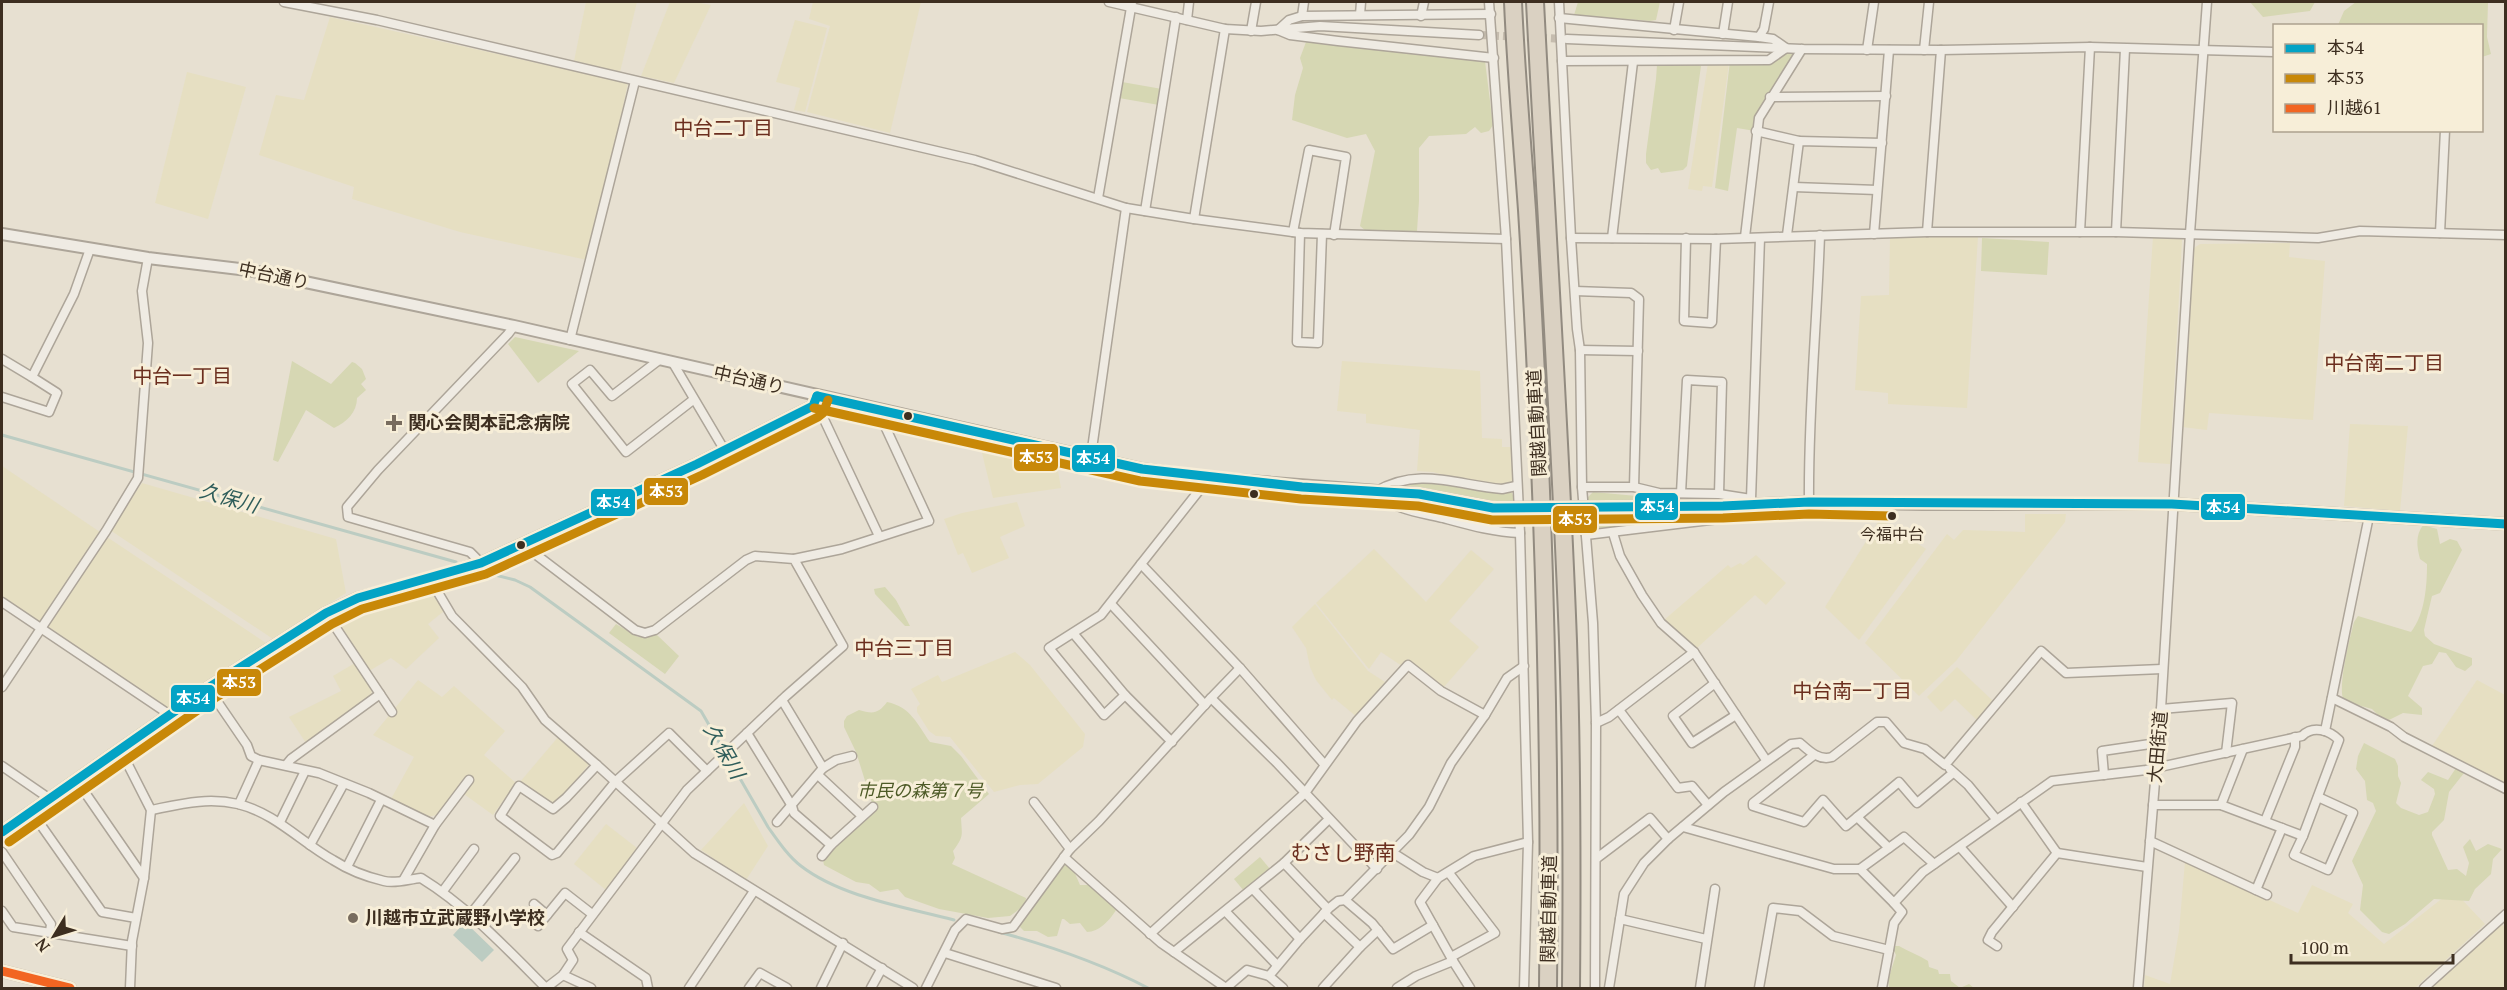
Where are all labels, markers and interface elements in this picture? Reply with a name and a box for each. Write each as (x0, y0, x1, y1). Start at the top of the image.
legend (2273, 24, 2483, 132)
text: 本54 (2327, 35, 2365, 59)
text: 本53 (2327, 65, 2364, 89)
text: 川越61 (2327, 95, 2382, 119)
district label: 中台二丁目 (673, 114, 773, 141)
street label: 中台通り (236, 256, 312, 294)
district label: 中台南二丁目 (2324, 349, 2444, 376)
street label: 中台通り (711, 359, 787, 399)
district label: 中台一丁目 (132, 362, 232, 389)
street label: 関越自動車道 (1521, 368, 1551, 478)
place label: 関心会関本記念病院 (408, 410, 570, 434)
unlabelled marker (902, 410, 914, 422)
marker: 関心会関本記念病院 (385, 414, 403, 432)
line badge: 本53 (1013, 443, 1059, 472)
line badge: 本54 (1071, 444, 1116, 473)
text: 本53 (1019, 446, 1053, 468)
text: 本54 (1076, 447, 1110, 469)
water label: 久保川 (197, 476, 264, 519)
line badge: 本53 (643, 477, 689, 506)
text: 本53 (649, 480, 683, 502)
line badge: 本54 (590, 488, 636, 517)
unlabelled marker (1248, 488, 1260, 500)
text: 本54 (596, 491, 630, 513)
line badge: 本54 (1634, 492, 1679, 521)
line badge: 本54 (2200, 493, 2246, 521)
text: 本54 (1640, 495, 1674, 517)
text: 本54 (2206, 496, 2240, 518)
line badge: 本53 (1552, 505, 1598, 534)
text: 本53 (1558, 508, 1592, 530)
marker: 今福中台 (1886, 510, 1898, 522)
place label: 今福中台 (1860, 523, 1924, 545)
unlabelled marker (515, 539, 527, 551)
district label: 中台三丁目 (854, 634, 954, 661)
line badge: 本53 (216, 668, 262, 697)
text: 本53 (222, 671, 256, 693)
district label: 中台南一丁目 (1792, 677, 1912, 704)
line badge: 本54 (170, 684, 216, 713)
text: 本54 (176, 687, 210, 709)
street label: 大田街道 (2142, 710, 2172, 784)
water label: 久保川 (698, 718, 752, 785)
park label: 市民の森第７号 (857, 778, 985, 802)
district label: むさし野南 (1291, 838, 1396, 866)
street label: 関越自動車道 (1535, 855, 1561, 963)
place label: 川越市立武蔵野小学校 (365, 905, 545, 929)
north arrow (24, 906, 84, 966)
marker: 川越市立武蔵野小学校 (346, 911, 360, 925)
scale bar (2291, 927, 2453, 965)
text: N (30, 934, 55, 957)
text: 100 m (2300, 935, 2349, 959)

